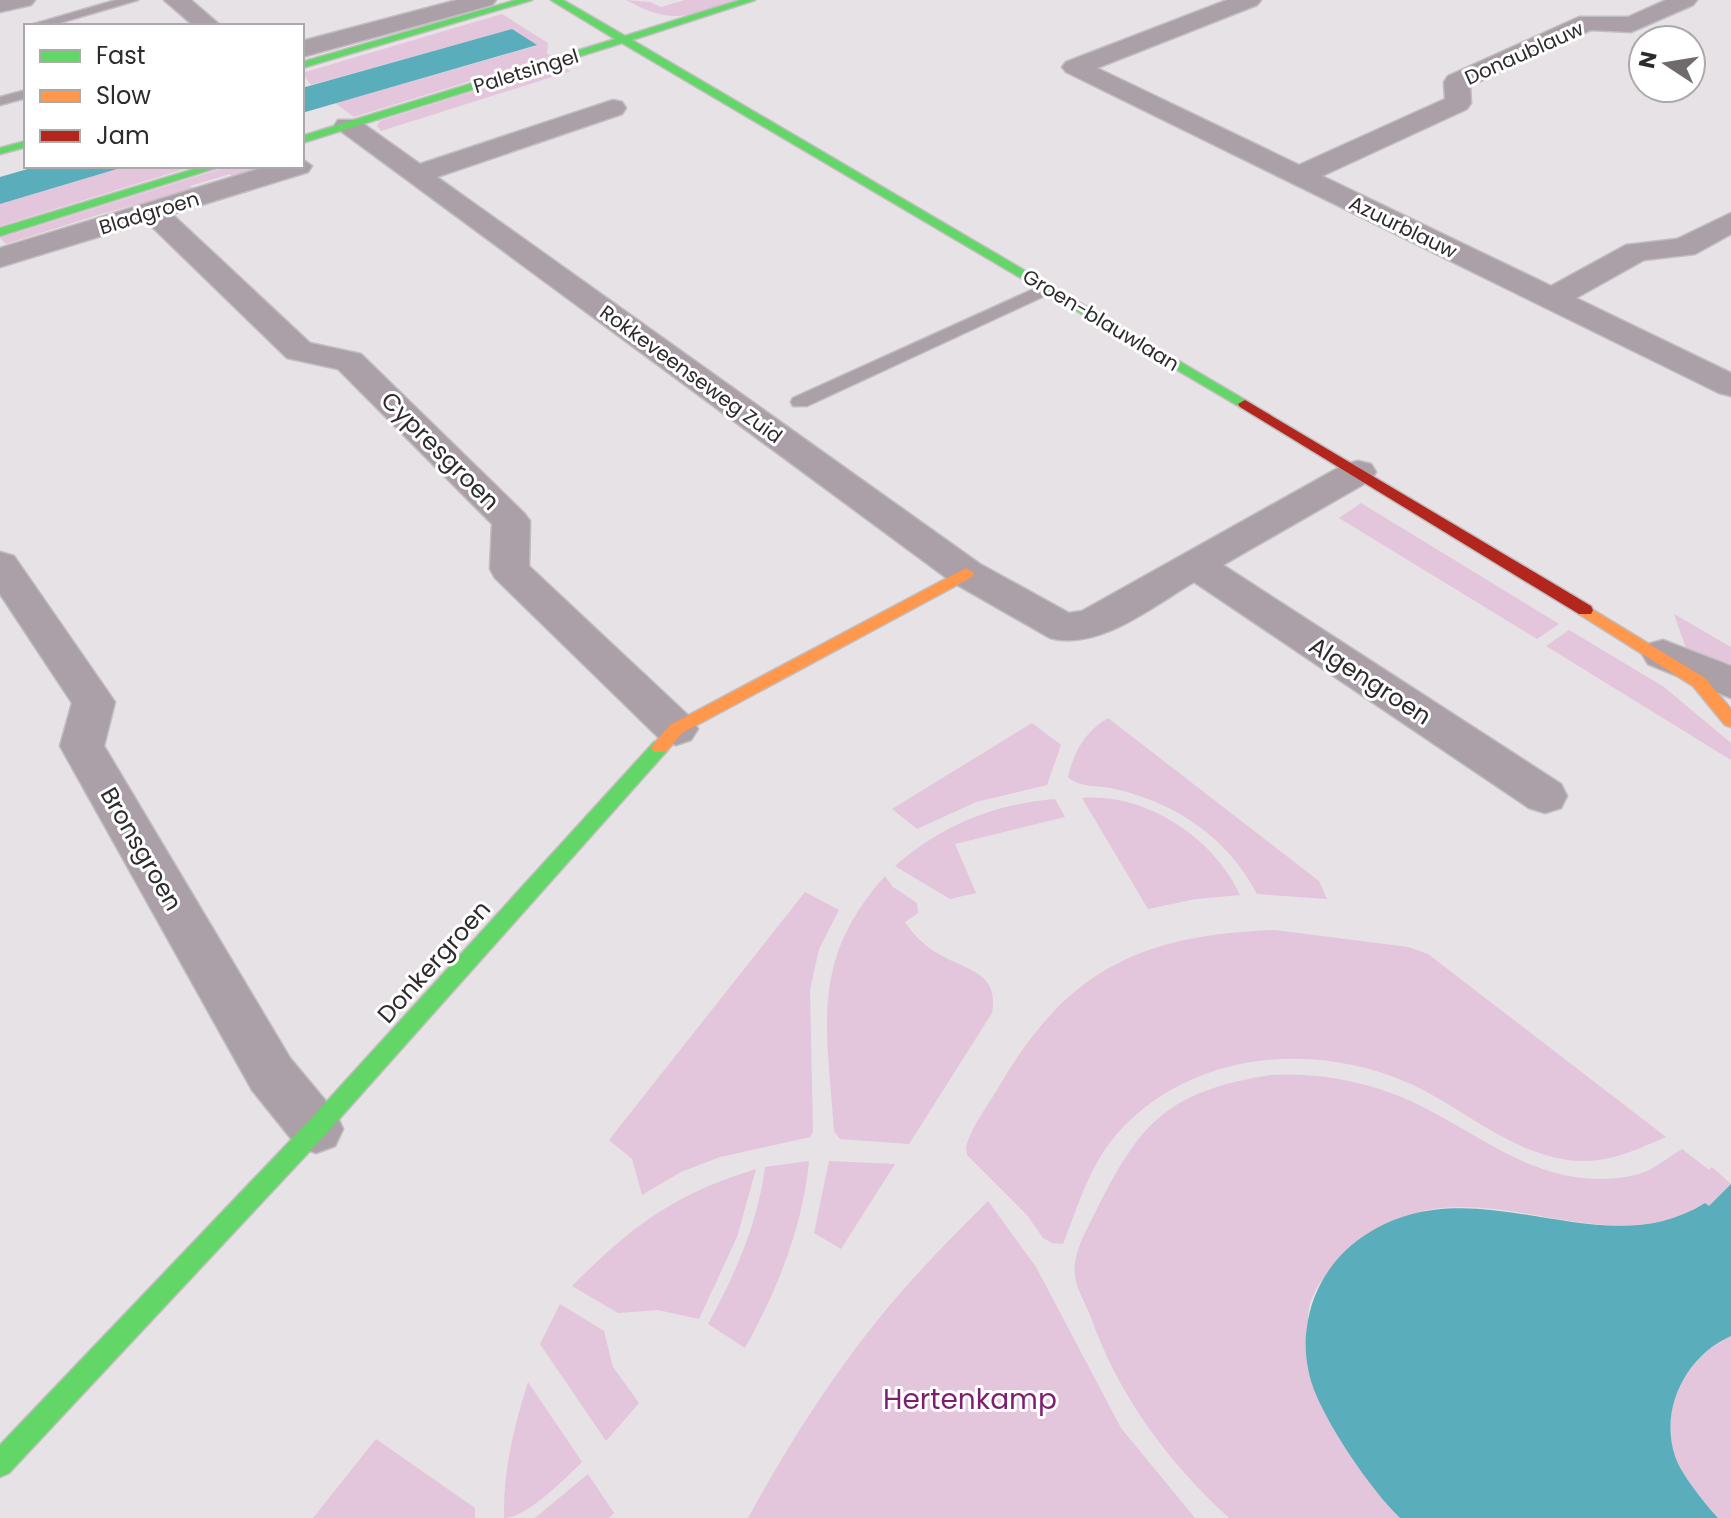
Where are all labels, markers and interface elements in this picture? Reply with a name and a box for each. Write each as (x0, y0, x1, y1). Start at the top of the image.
street label: Donaublauw (1460, 14, 1588, 92)
legend (24, 24, 304, 168)
north arrow (1627, 24, 1707, 104)
text: Fast (96, 39, 146, 72)
street label: Paletsingel (470, 42, 582, 100)
text: N (1631, 49, 1665, 71)
text: Slow (96, 79, 151, 112)
text: Jam (96, 119, 150, 152)
street label: Bladgroen (96, 185, 202, 241)
street label: Azuurblauw (1344, 189, 1462, 265)
street label: Groen-blauwlaan (1018, 262, 1184, 378)
street label: Rokkeveenseweg Zuid (594, 298, 788, 450)
street label: Cypresgroen (374, 384, 507, 517)
street label: Algengroen (1303, 629, 1438, 732)
street label: Bronsgroen (93, 781, 190, 917)
street label: Donkergroen (370, 893, 498, 1030)
park label: Hertenkamp (883, 1380, 1057, 1419)

